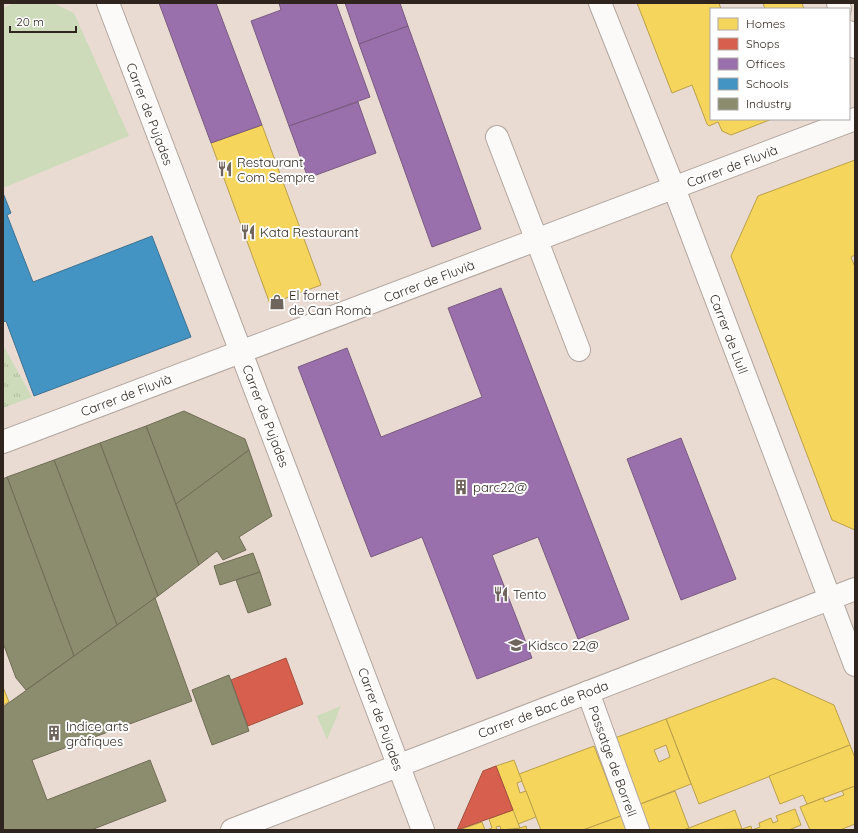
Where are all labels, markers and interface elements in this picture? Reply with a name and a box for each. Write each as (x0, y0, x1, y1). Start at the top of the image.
scale bar (10, 8, 76, 34)
legend (710, 8, 850, 120)
text: 20 m (16, 14, 44, 29)
text: Homes (746, 16, 786, 31)
text: Shops (746, 36, 780, 51)
text: Offices (746, 56, 785, 71)
street label: Carrer de Pujades (123, 60, 177, 168)
text: Schools (746, 76, 789, 91)
text: Industry (746, 96, 791, 111)
street label: Carrer de Fluvià (684, 141, 780, 191)
place label: Restaurant Com Sempre (237, 154, 315, 185)
restaurant icon: Restaurant Com Sempre (216, 160, 234, 178)
restaurant icon: Kata Restaurant (239, 223, 257, 241)
place label: Kata Restaurant (260, 224, 359, 240)
street label: Carrer de Fluvià (381, 256, 477, 306)
place label: El fornet de Can Romà (289, 287, 371, 318)
street label: Carrer de Llull (706, 292, 752, 376)
shop icon: El fornet de Can Romà (268, 293, 286, 311)
street label: Carrer de Pujades (239, 362, 293, 470)
street label: Carrer de Fluvià (78, 370, 174, 420)
building icon: parc22@ (452, 478, 470, 496)
place label: parc22@ (473, 479, 528, 495)
restaurant icon: Tento (492, 585, 510, 603)
place label: Tento (513, 586, 546, 602)
school or university icon: Kidsco 22@ (507, 636, 525, 654)
place label: Kidsco 22@ (528, 637, 599, 653)
street label: Carrer de Pujades (355, 665, 407, 773)
street label: Carrer de Bac de Roda (476, 677, 610, 741)
street label: Passatge de Borrell (585, 703, 641, 819)
place label: Indice arts gràfiques (66, 718, 129, 749)
building icon: Indice arts gràfiques (45, 724, 63, 742)

